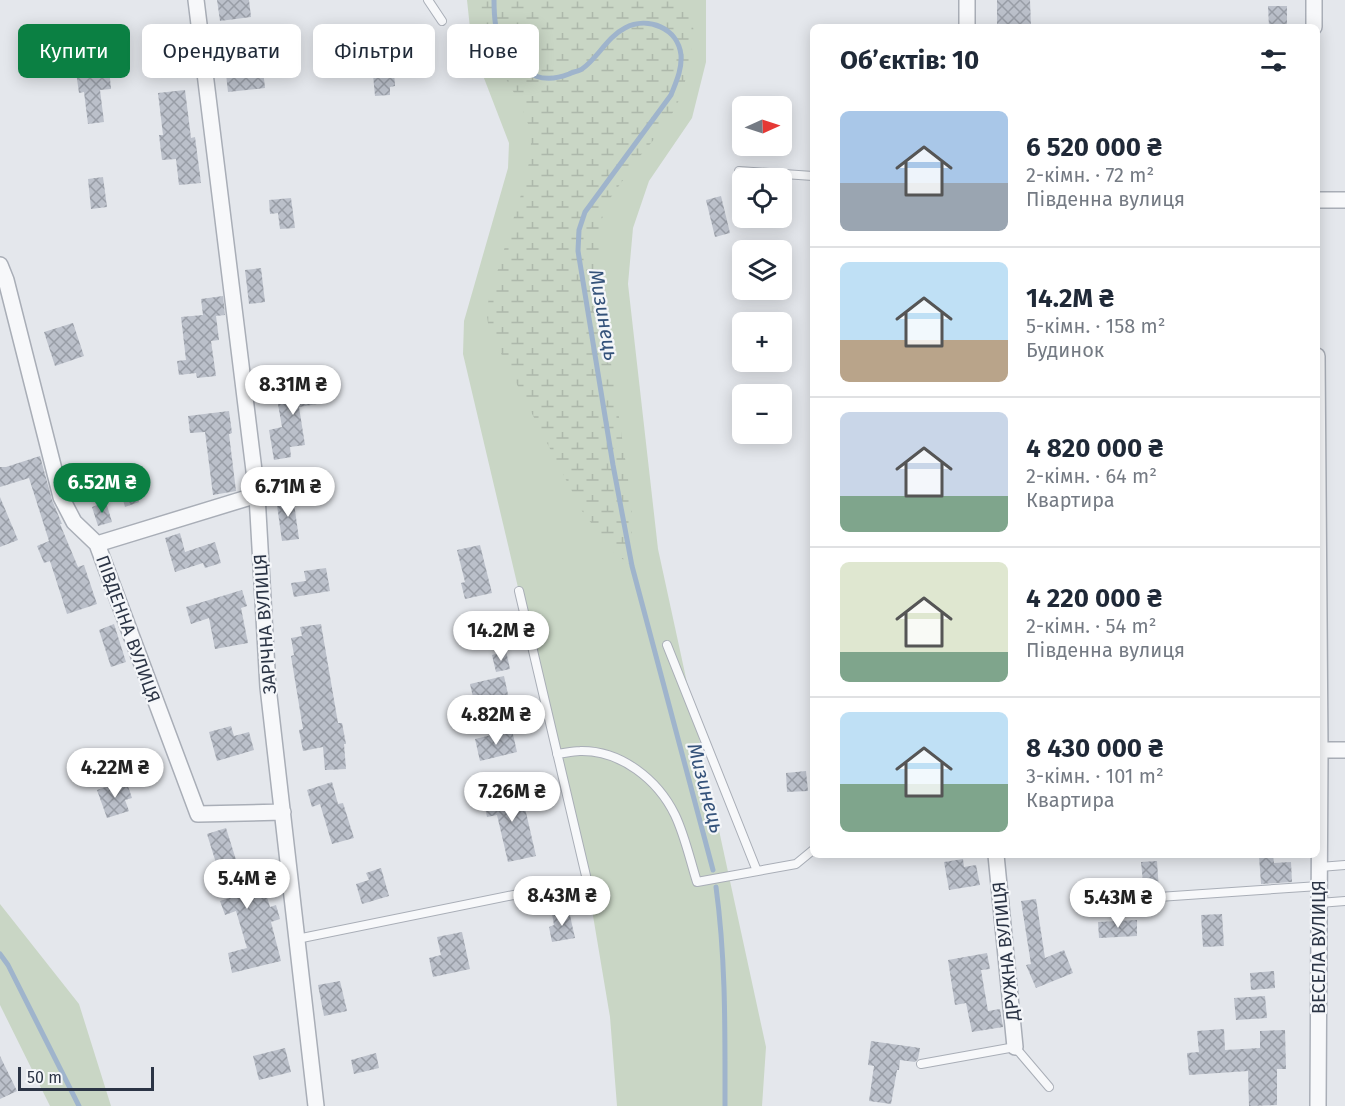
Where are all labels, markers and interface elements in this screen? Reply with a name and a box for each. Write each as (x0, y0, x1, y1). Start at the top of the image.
chip: Купити (18, 24, 130, 78)
chip: Орендувати (142, 24, 301, 78)
chip: Фільтри (313, 24, 435, 78)
chip: Нове (447, 24, 539, 78)
icon: filters (1257, 44, 1290, 77)
text: Об’єктів: 10 (840, 45, 979, 76)
north arrow (732, 96, 792, 156)
map controls (732, 96, 792, 444)
text: 6 520 000 ₴ (1026, 132, 1162, 163)
icon: home (888, 135, 960, 207)
text: 2-кімн. · 72 m² (1026, 163, 1154, 187)
button: locate (732, 168, 792, 228)
text: Південна вулиця (1026, 187, 1185, 211)
button: layers (732, 240, 792, 300)
water label: Мизинець (584, 267, 624, 363)
text: 14.2M ₴ (1026, 283, 1114, 314)
icon: home (888, 286, 960, 358)
button: + (732, 312, 792, 372)
text: 5-кімн. · 158 m² (1026, 314, 1166, 338)
text: Будинок (1026, 338, 1104, 362)
pin: 8.31M ₴ (238, 365, 348, 416)
text: 8.31M ₴ (259, 372, 327, 396)
button: − (732, 384, 792, 444)
text: 4 820 000 ₴ (1026, 433, 1163, 464)
icon: home (888, 436, 960, 508)
pin: 6.52M ₴ (47, 463, 157, 514)
text: 2-кімн. · 64 m² (1026, 464, 1157, 488)
pin: 6.71M ₴ (233, 467, 343, 518)
text: 6.52M ₴ (67, 470, 137, 494)
text: 6.71M ₴ (255, 474, 321, 498)
text: Квартира (1026, 488, 1115, 512)
street label: ПІВДЕННА ВУЛИЦЯ (91, 552, 165, 706)
street label: ЗАРІЧНА ВУЛИЦЯ (249, 553, 281, 695)
text: 4 220 000 ₴ (1026, 583, 1162, 614)
icon: home (888, 586, 960, 658)
pin: 14.2M ₴ (446, 611, 556, 662)
text: 2-кімн. · 54 m² (1026, 614, 1156, 638)
text: 14.2M ₴ (467, 618, 535, 642)
text: Південна вулиця (1026, 638, 1185, 662)
pin: 4.82M ₴ (441, 695, 551, 746)
text: 4.82M ₴ (461, 702, 531, 726)
text: 8 430 000 ₴ (1026, 733, 1163, 764)
icon: home (888, 736, 960, 808)
water label: Мизинець (682, 740, 730, 836)
pin: 4.22M ₴ (60, 748, 170, 799)
text: 4.22M ₴ (81, 755, 149, 779)
text: 3-кімн. · 101 m² (1026, 764, 1164, 788)
pin: 7.26M ₴ (457, 772, 567, 823)
text: 7.26M ₴ (478, 779, 546, 803)
text: Квартира (1026, 788, 1115, 812)
pin: 5.4M ₴ (198, 859, 296, 910)
text: 5.4M ₴ (218, 866, 276, 890)
pin: 8.43M ₴ (507, 876, 617, 927)
pin: 5.43M ₴ (1063, 878, 1173, 929)
street label: ДРУЖНА ВУЛИЦЯ (988, 880, 1024, 1023)
street label: ВЕСЕЛА ВУЛИЦЯ (1308, 880, 1330, 1014)
text: 8.43M ₴ (527, 883, 597, 907)
text: 5.43M ₴ (1084, 885, 1152, 909)
scale bar (18, 1064, 154, 1092)
text: 50 m (27, 1068, 62, 1087)

